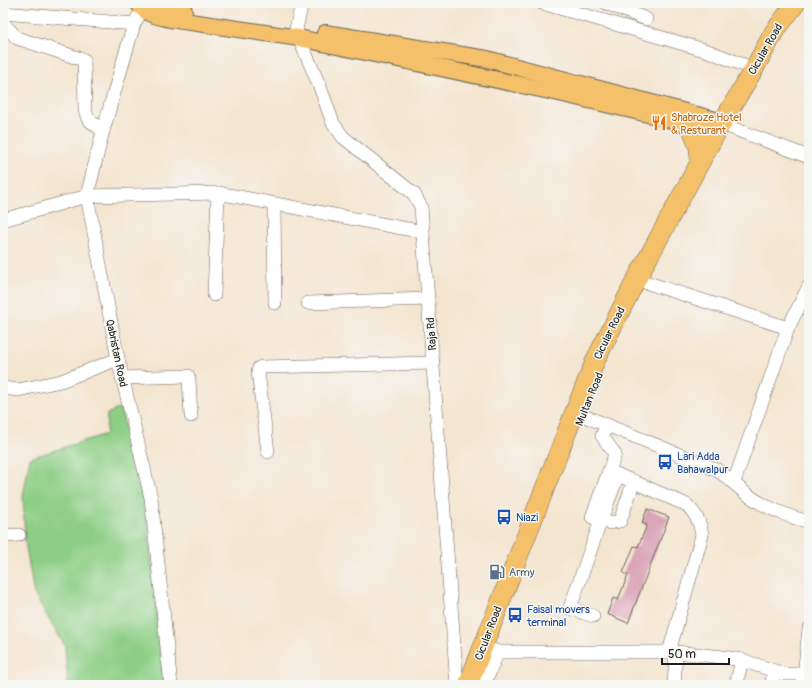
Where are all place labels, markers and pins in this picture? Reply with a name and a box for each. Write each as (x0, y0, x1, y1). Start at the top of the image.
place label: Shabroze Hotel & Resturant (671, 111, 742, 137)
restaurant icon: Shabroze Hotel & Resturant (650, 114, 668, 132)
place label: Lari Adda Bahawalpur (677, 450, 728, 476)
bus stop icon: Lari Adda Bahawalpur (656, 453, 674, 471)
bus stop icon: Niazi (495, 508, 513, 526)
place label: Niazi (516, 511, 538, 524)
fuel station icon: Army (488, 563, 506, 581)
place label: Army (509, 566, 535, 579)
place label: Faisal movers terminal (526, 603, 590, 629)
bus stop icon: Faisal movers terminal (506, 606, 524, 624)

